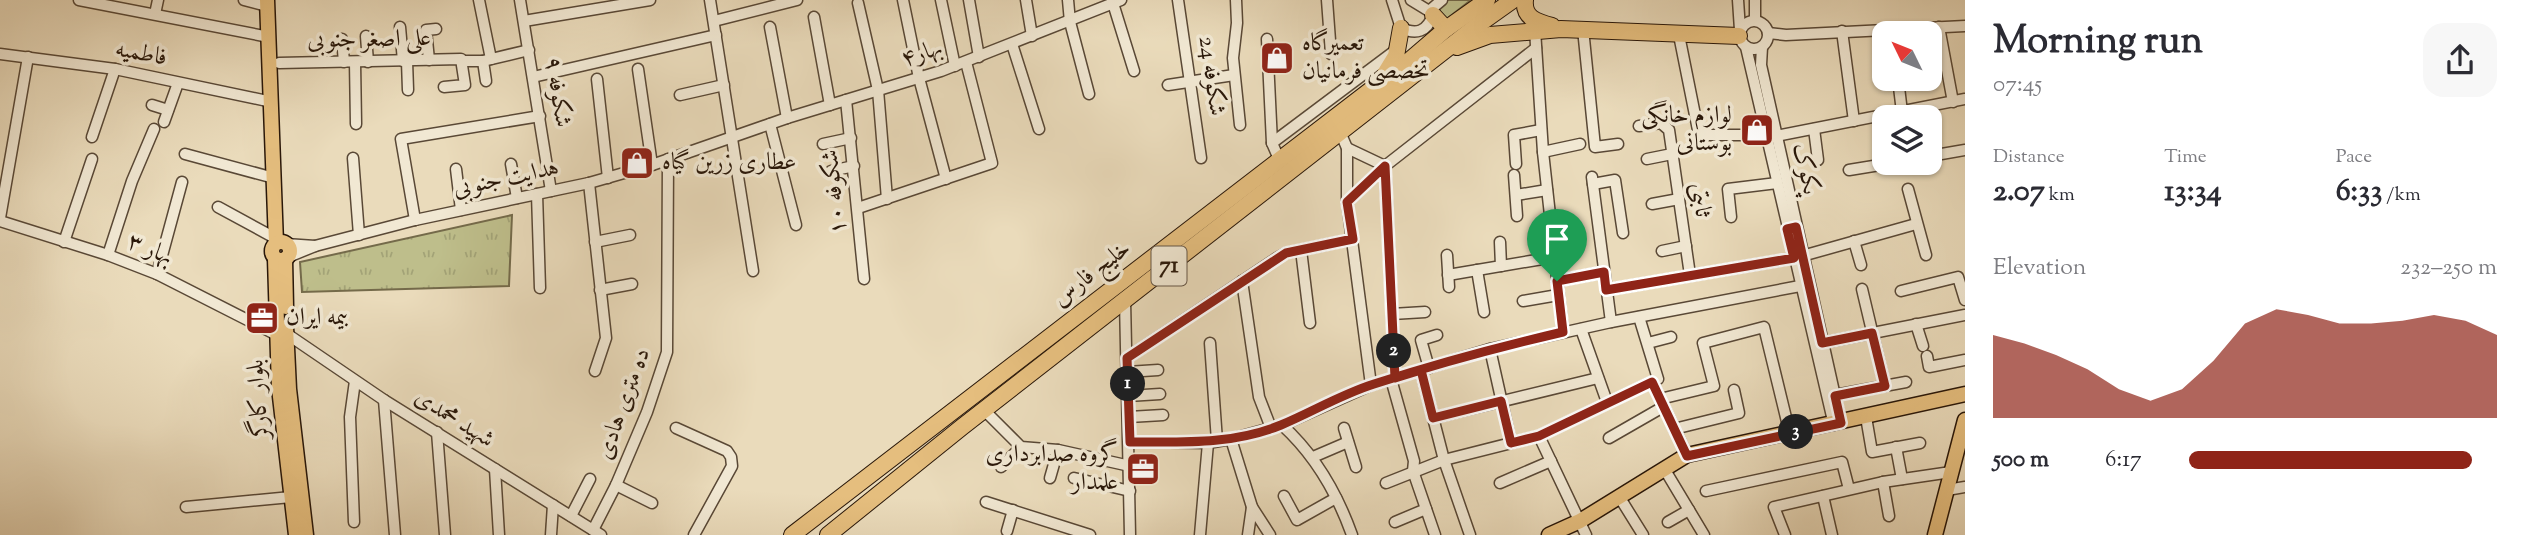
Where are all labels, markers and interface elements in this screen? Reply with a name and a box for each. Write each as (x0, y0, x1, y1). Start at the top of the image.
text: Morning run (1993, 16, 2203, 70)
north arrow (1872, 21, 1942, 91)
map controls (1872, 21, 1942, 175)
street label: علی اصغر جنوبی (307, 22, 431, 58)
button: share (2423, 23, 2497, 97)
place label: تعمیرگاه تخصصی فرمانیان (1302, 27, 1430, 89)
street label: بهار۴ (897, 31, 947, 77)
street label: فاطمیه (112, 32, 170, 76)
street label: شکوفه 24 (1189, 34, 1233, 118)
shop icon: تعمیرگاه تخصصی فرمانیان (1258, 39, 1296, 77)
street label: شکوفه ۹ (535, 54, 579, 130)
text: 07:45 (1993, 69, 2042, 102)
place label: لوازم خانگی بوستانی (1641, 99, 1732, 161)
button: layers (1872, 105, 1942, 175)
shop icon: لوازم خانگی بوستانی (1738, 111, 1776, 149)
street label: پکوک (1783, 140, 1827, 200)
shop icon: عطاری زرین گیاه (618, 144, 656, 182)
text: Distance (1993, 144, 2065, 171)
text: Time (2164, 144, 2207, 171)
text: Pace (2336, 144, 2372, 171)
place label: عطاری زرین گیاه (662, 146, 796, 180)
street label: شکوفه ۱۰ (814, 148, 856, 236)
street label: هدایت جنوبی (450, 151, 562, 207)
text: 2.07 (1993, 171, 2045, 214)
text: 13:34 (2164, 171, 2222, 214)
text: 6:33 (2336, 171, 2382, 214)
street label: ثابتی (1681, 181, 1719, 220)
text: km (2045, 182, 2075, 209)
text: /km (2382, 182, 2421, 209)
pin (1527, 209, 1587, 281)
icon: arrive (1538, 220, 1576, 258)
street label: بهار ۳ (122, 225, 178, 275)
street label: خلیج فارس (1045, 232, 1140, 317)
road number: 71 (1152, 246, 1186, 286)
text: Elevation (1993, 252, 2086, 285)
text: 232–250 m (2400, 252, 2497, 285)
office icon: بیمه ایران (243, 299, 281, 337)
place label: بیمه ایران (286, 301, 348, 335)
pin: 2 (1376, 334, 1412, 368)
text: 2 (1389, 337, 1398, 364)
street label: ده متری هادی (588, 344, 660, 464)
street label: بلوار کارگر (238, 358, 279, 443)
pin: 1 (1110, 366, 1146, 402)
text: 1 (1124, 370, 1131, 397)
street label: شهید محمدی (407, 381, 501, 457)
pin: 3 (1778, 414, 1814, 450)
text: 3 (1792, 418, 1799, 445)
place label: گروه صدابرداری علمدار (986, 437, 1118, 500)
text: 500 m (1993, 444, 2049, 477)
text: 6:17 (2105, 444, 2142, 477)
office icon: گروه صدابرداری علمدار (1124, 450, 1162, 488)

